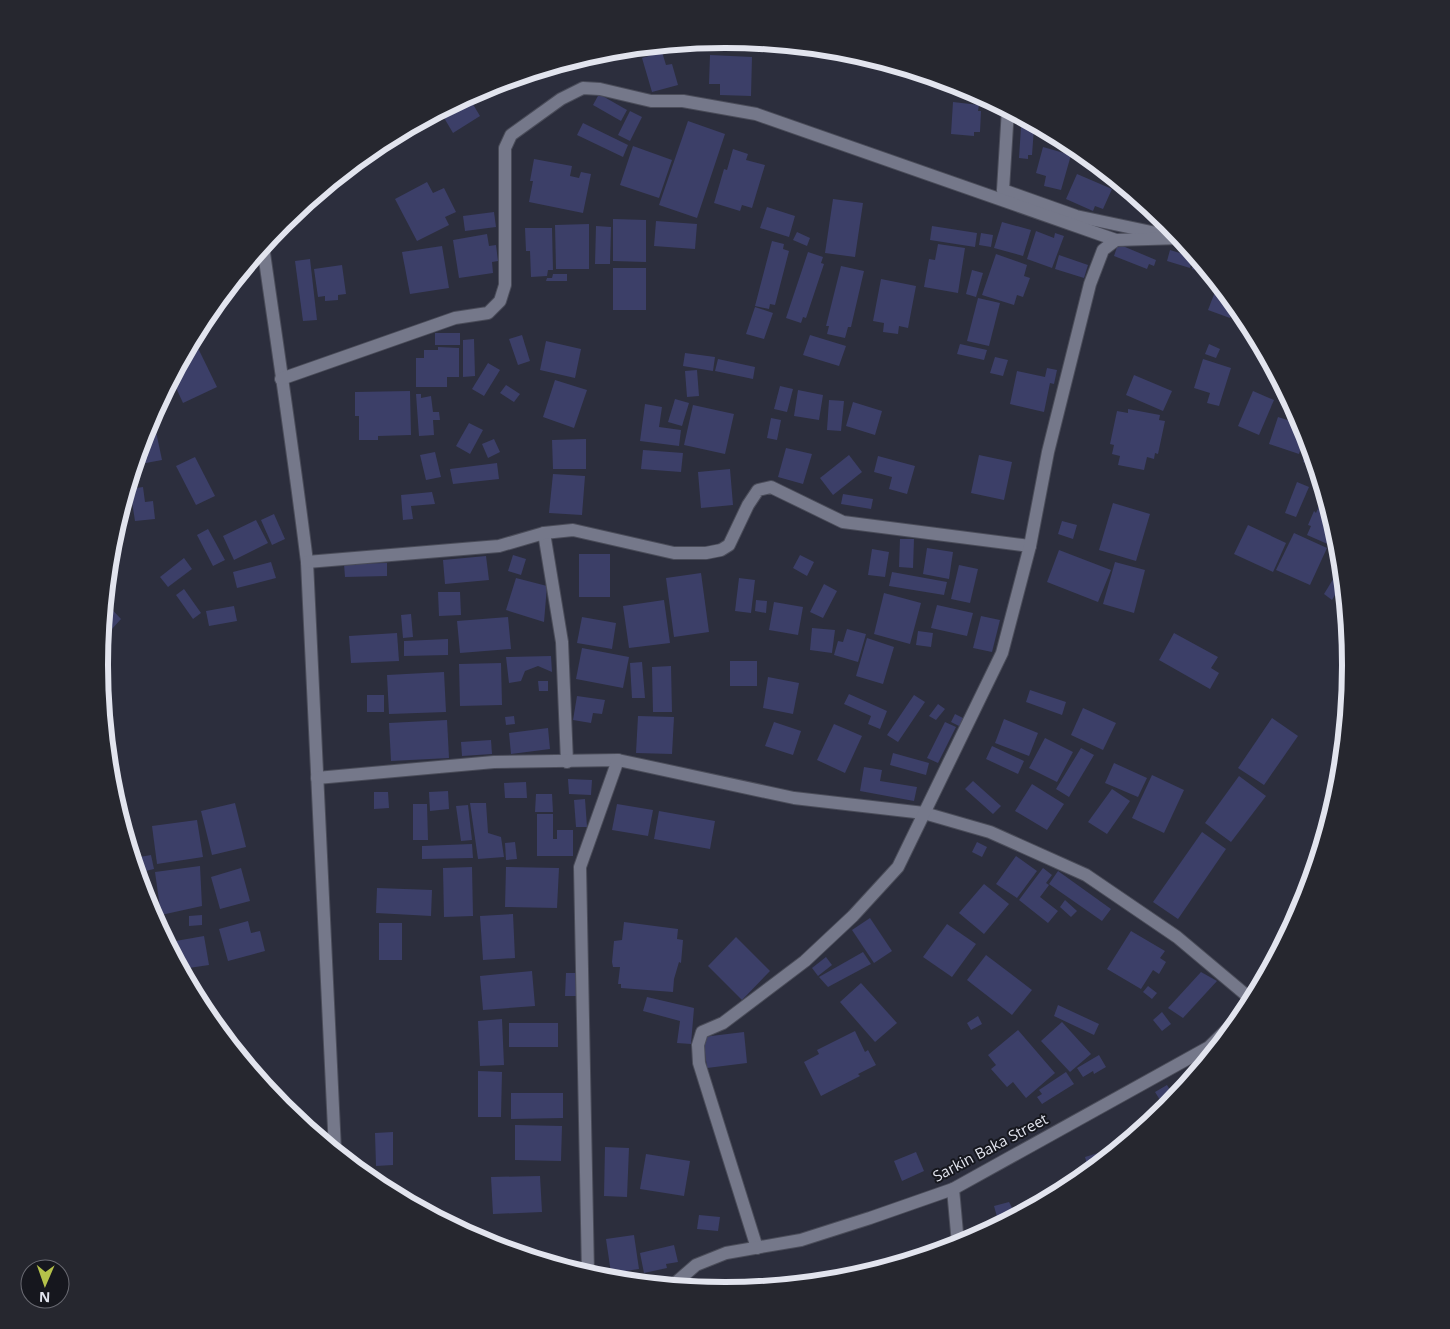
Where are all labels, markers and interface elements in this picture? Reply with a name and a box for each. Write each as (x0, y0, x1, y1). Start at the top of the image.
street label: Sarkin Baka Street (929, 1108, 1051, 1186)
north arrow (20, 1259, 70, 1309)
text: N (39, 1288, 51, 1307)

